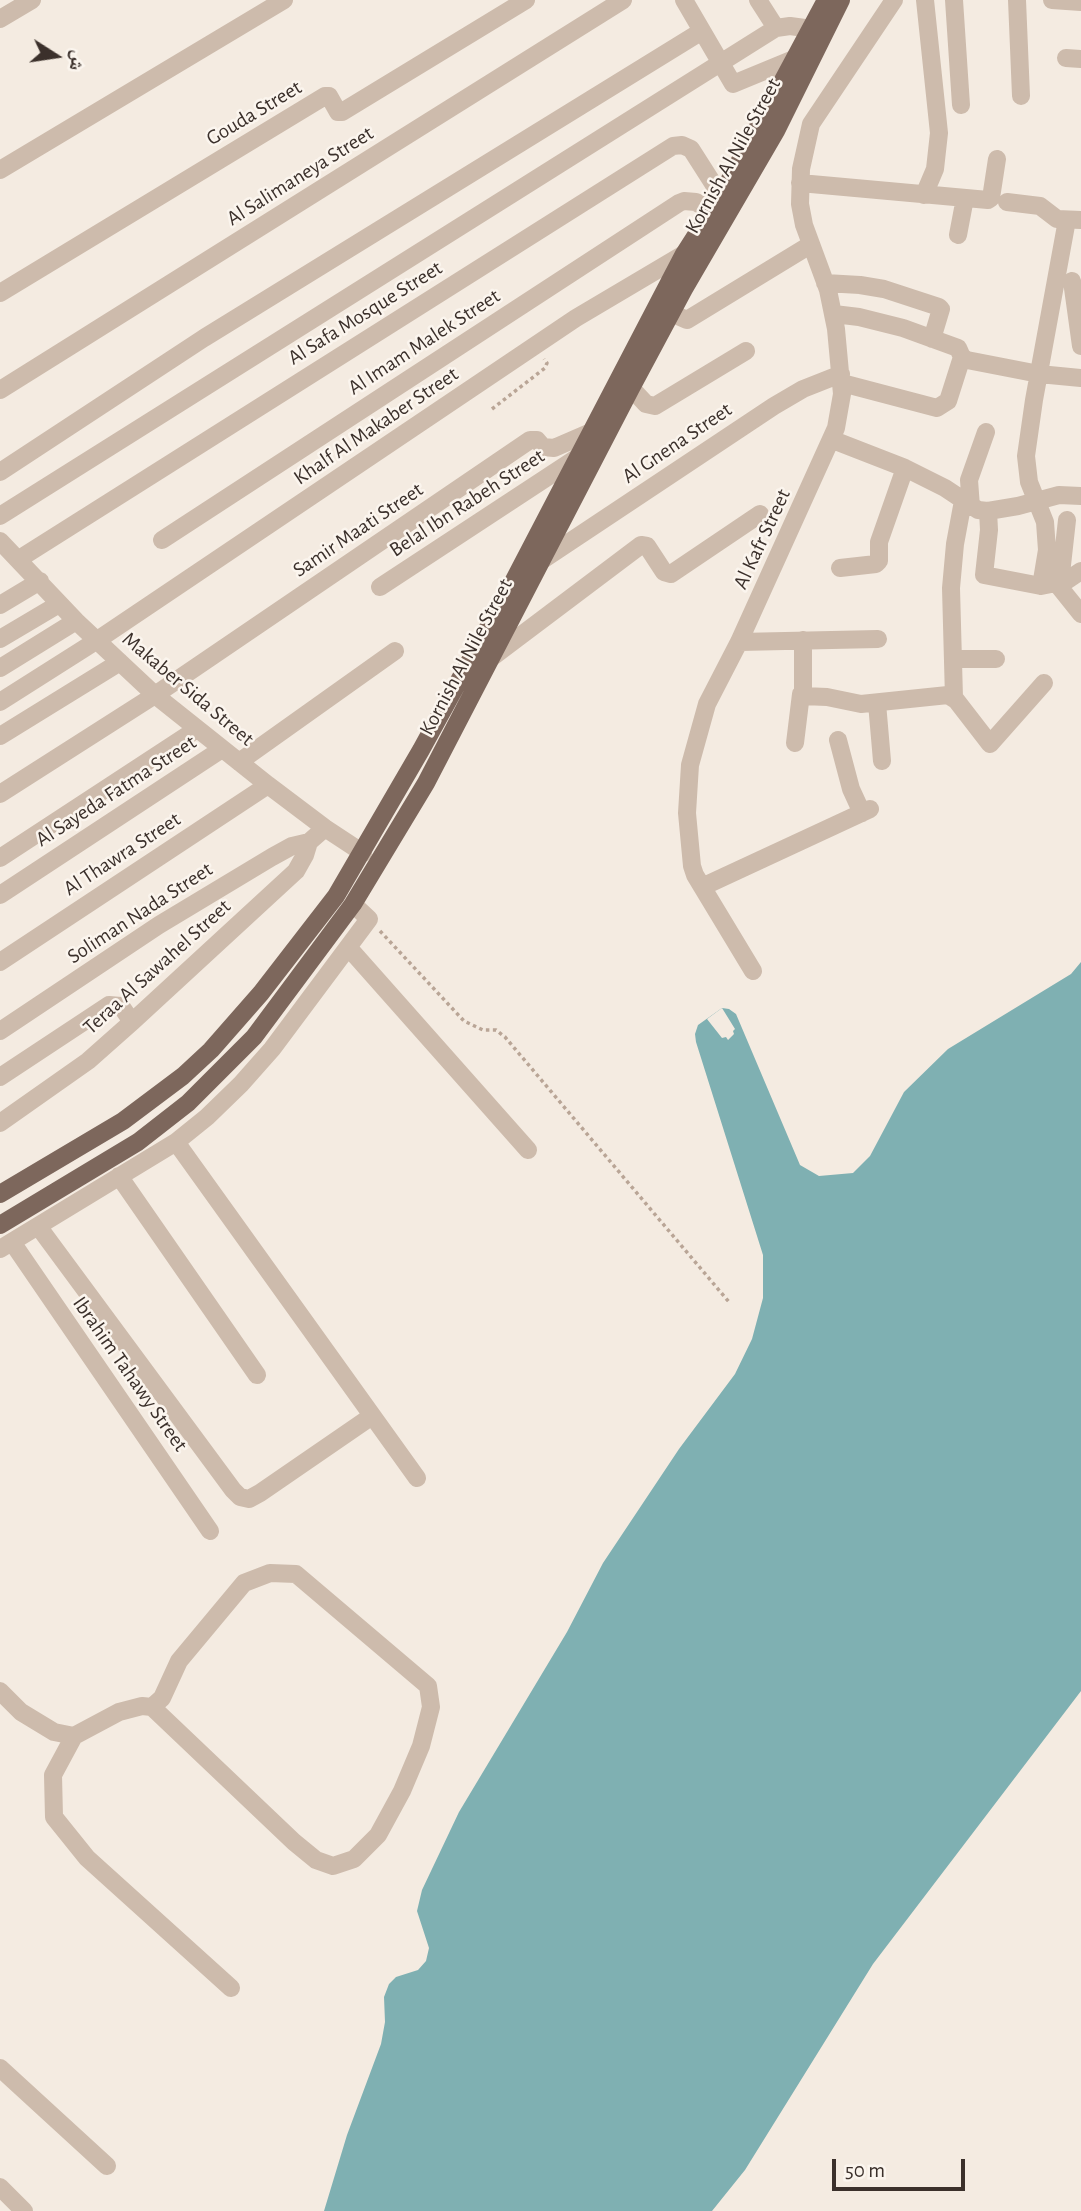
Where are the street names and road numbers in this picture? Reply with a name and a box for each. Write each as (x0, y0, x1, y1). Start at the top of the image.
street label: Kornish Al Nile Street (680, 74, 786, 238)
street label: Gouda Street (202, 75, 306, 151)
street label: Al Salimaneya Street (222, 121, 378, 231)
street label: Al Safa Mosque Street (283, 255, 447, 371)
street label: Al Imam Malek Street (343, 283, 505, 401)
street label: Khalf Al Makaber Street (289, 362, 463, 490)
street label: Al Gnena Street (617, 397, 737, 489)
street label: Belal Ibn Rabeh Street (385, 443, 549, 563)
street label: Samir Maati Street (288, 477, 428, 583)
street label: Al Kafr Street (728, 485, 796, 593)
street label: Kornish Al Nile Street (414, 574, 518, 740)
street label: Makaber Sida Street (117, 627, 259, 751)
street label: Al Sayeda Fatma Street (31, 730, 201, 852)
street label: Al Thawra Street (59, 807, 185, 901)
street label: Soliman Nada Street (63, 857, 217, 969)
street label: Teraa Al Sawahel Street (78, 894, 236, 1040)
street label: Ibrahim Tahawy Street (67, 1292, 193, 1456)

